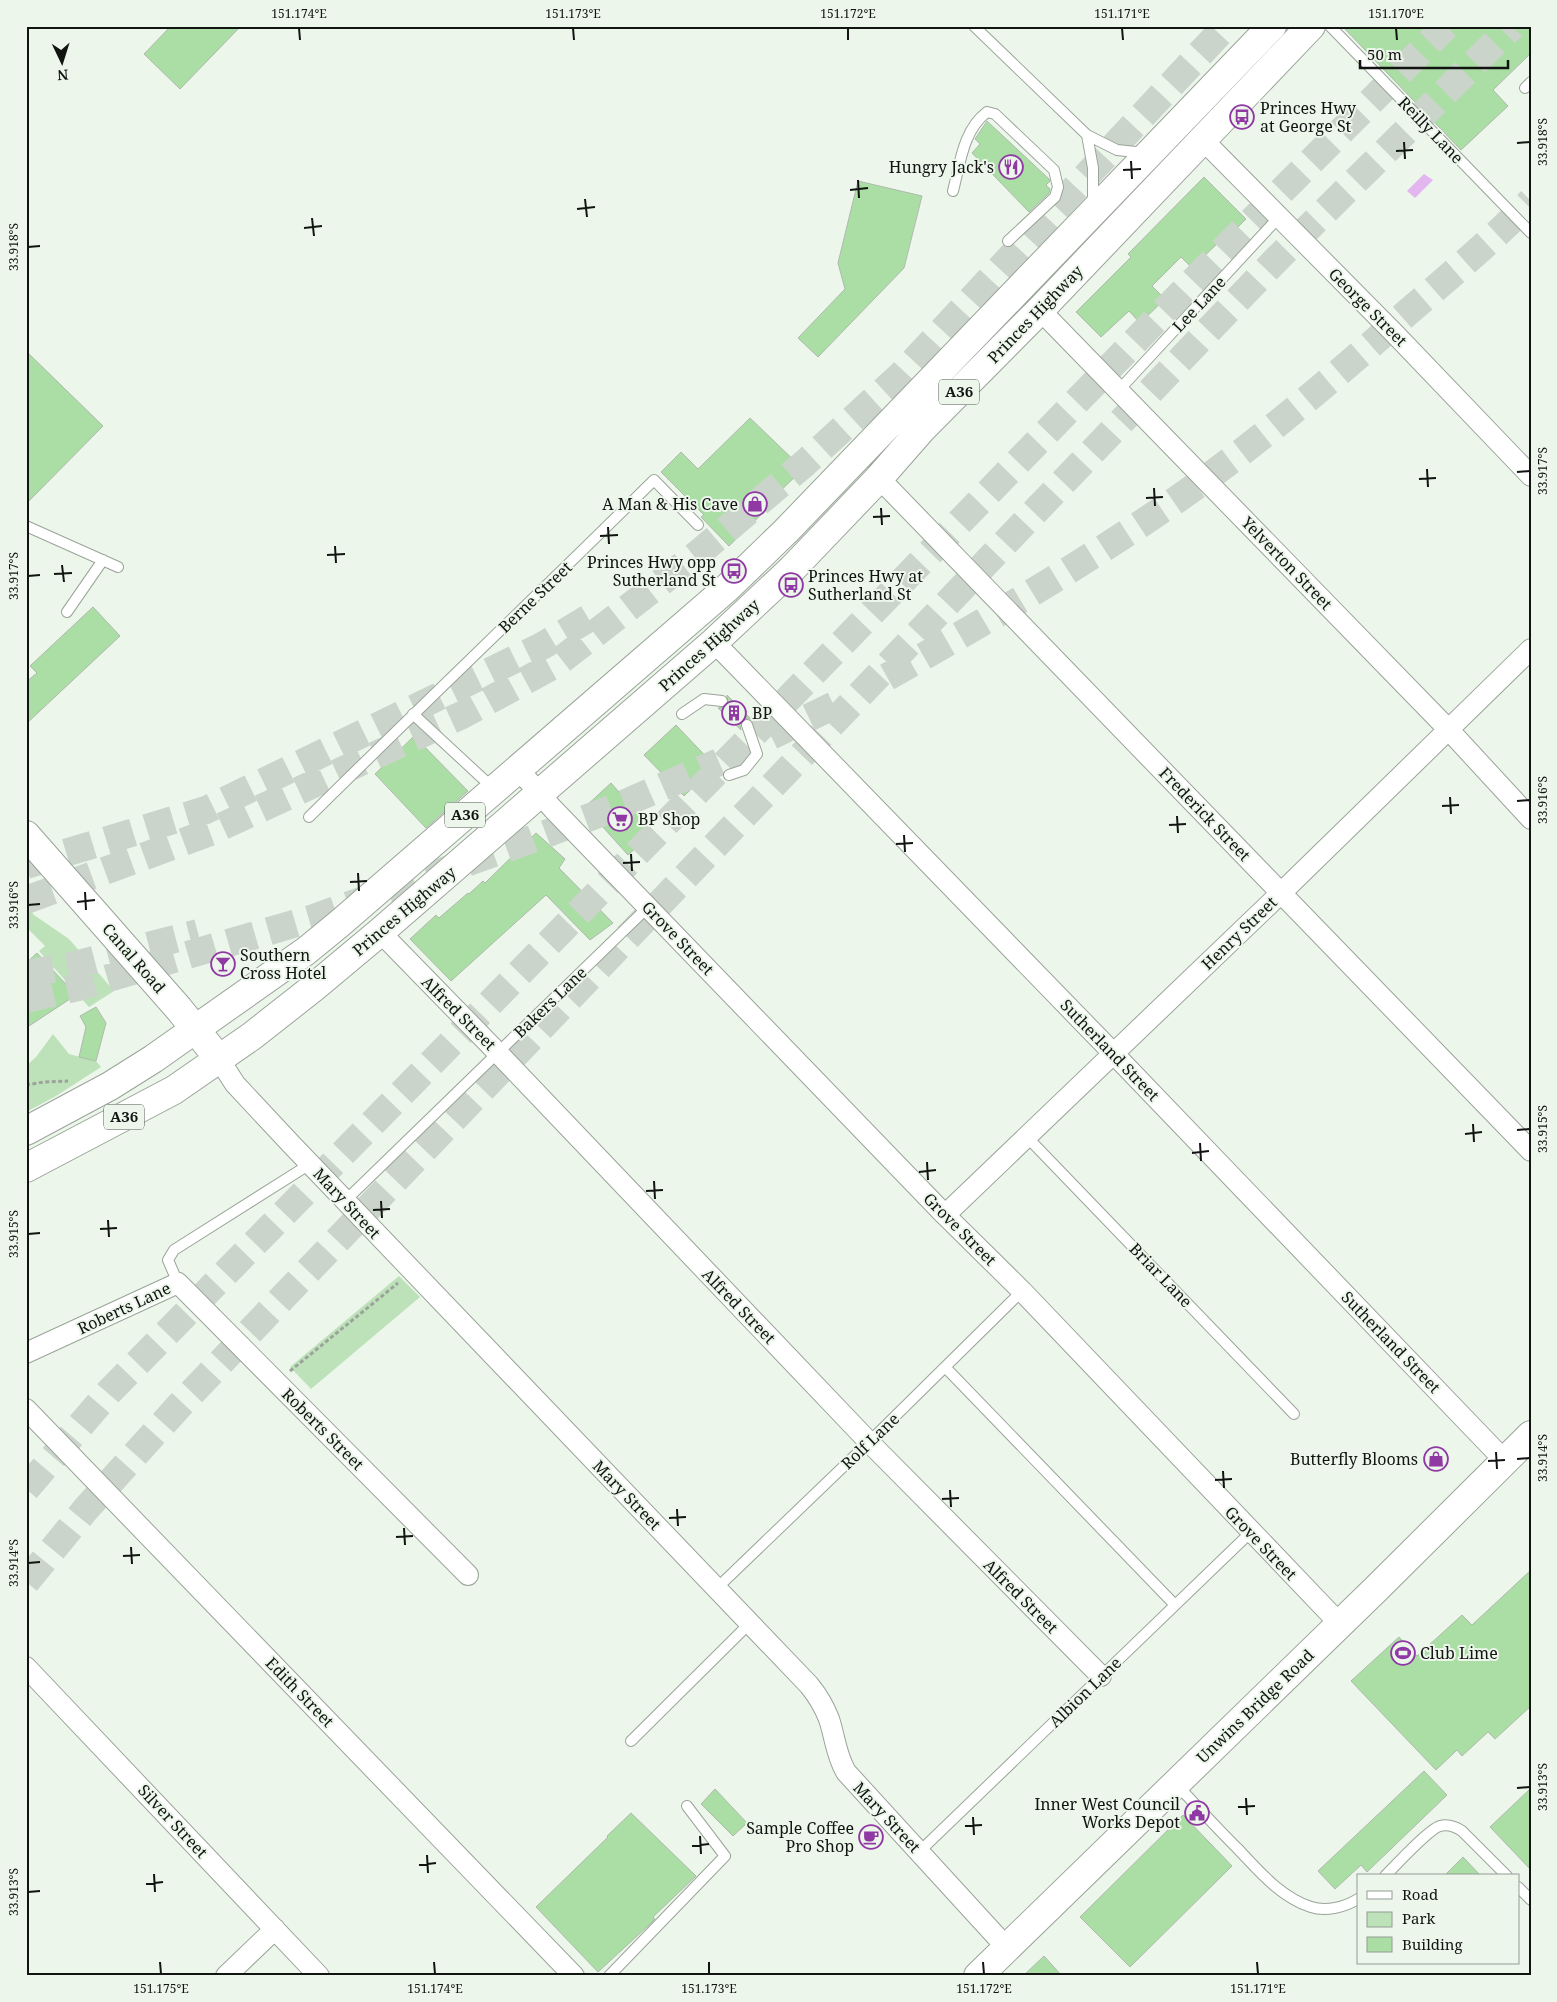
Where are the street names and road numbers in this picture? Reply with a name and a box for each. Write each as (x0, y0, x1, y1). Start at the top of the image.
street label: Reilly Lane (1394, 92, 1468, 168)
street label: Princes Highway (982, 259, 1088, 368)
street label: George Street (1324, 263, 1412, 351)
street label: Lee Lane (1167, 271, 1231, 337)
road number: A36 (939, 380, 979, 404)
street label: Yelverton Street (1236, 511, 1337, 615)
street label: Berne Street (493, 556, 577, 638)
street label: Princes Highway (654, 593, 765, 696)
street label: Frederick Street (1155, 762, 1256, 866)
road number: A36 (445, 802, 485, 828)
street label: Princes Highway (348, 861, 461, 961)
street label: Henry Street (1196, 891, 1282, 975)
street label: Grove Street (637, 896, 719, 980)
street label: Canal Road (98, 918, 171, 998)
street label: Bakers Lane (509, 961, 591, 1043)
street label: Alfred Street (417, 971, 501, 1055)
street label: Sutherland Street (1056, 994, 1165, 1106)
road number: A36 (104, 1104, 144, 1130)
street label: Mary Street (308, 1163, 386, 1243)
street label: Grove Street (919, 1188, 1002, 1271)
street label: Briar Lane (1125, 1238, 1197, 1312)
street label: Alfred Street (697, 1264, 781, 1349)
street label: Roberts Lane (74, 1277, 174, 1339)
street label: Sutherland Street (1337, 1286, 1446, 1398)
street label: Roberts Street (277, 1383, 369, 1475)
street label: Rolf Lane (836, 1408, 904, 1474)
street label: Mary Street (588, 1455, 666, 1535)
street label: Grove Street (1220, 1501, 1302, 1585)
street label: Alfred Street (979, 1554, 1063, 1638)
street label: Unwins Bridge Road (1192, 1644, 1319, 1768)
street label: Edith Street (261, 1652, 339, 1732)
street label: Albion Lane (1044, 1652, 1126, 1732)
street label: Mary Street (848, 1777, 926, 1857)
street label: Silver Street (133, 1780, 213, 1863)

